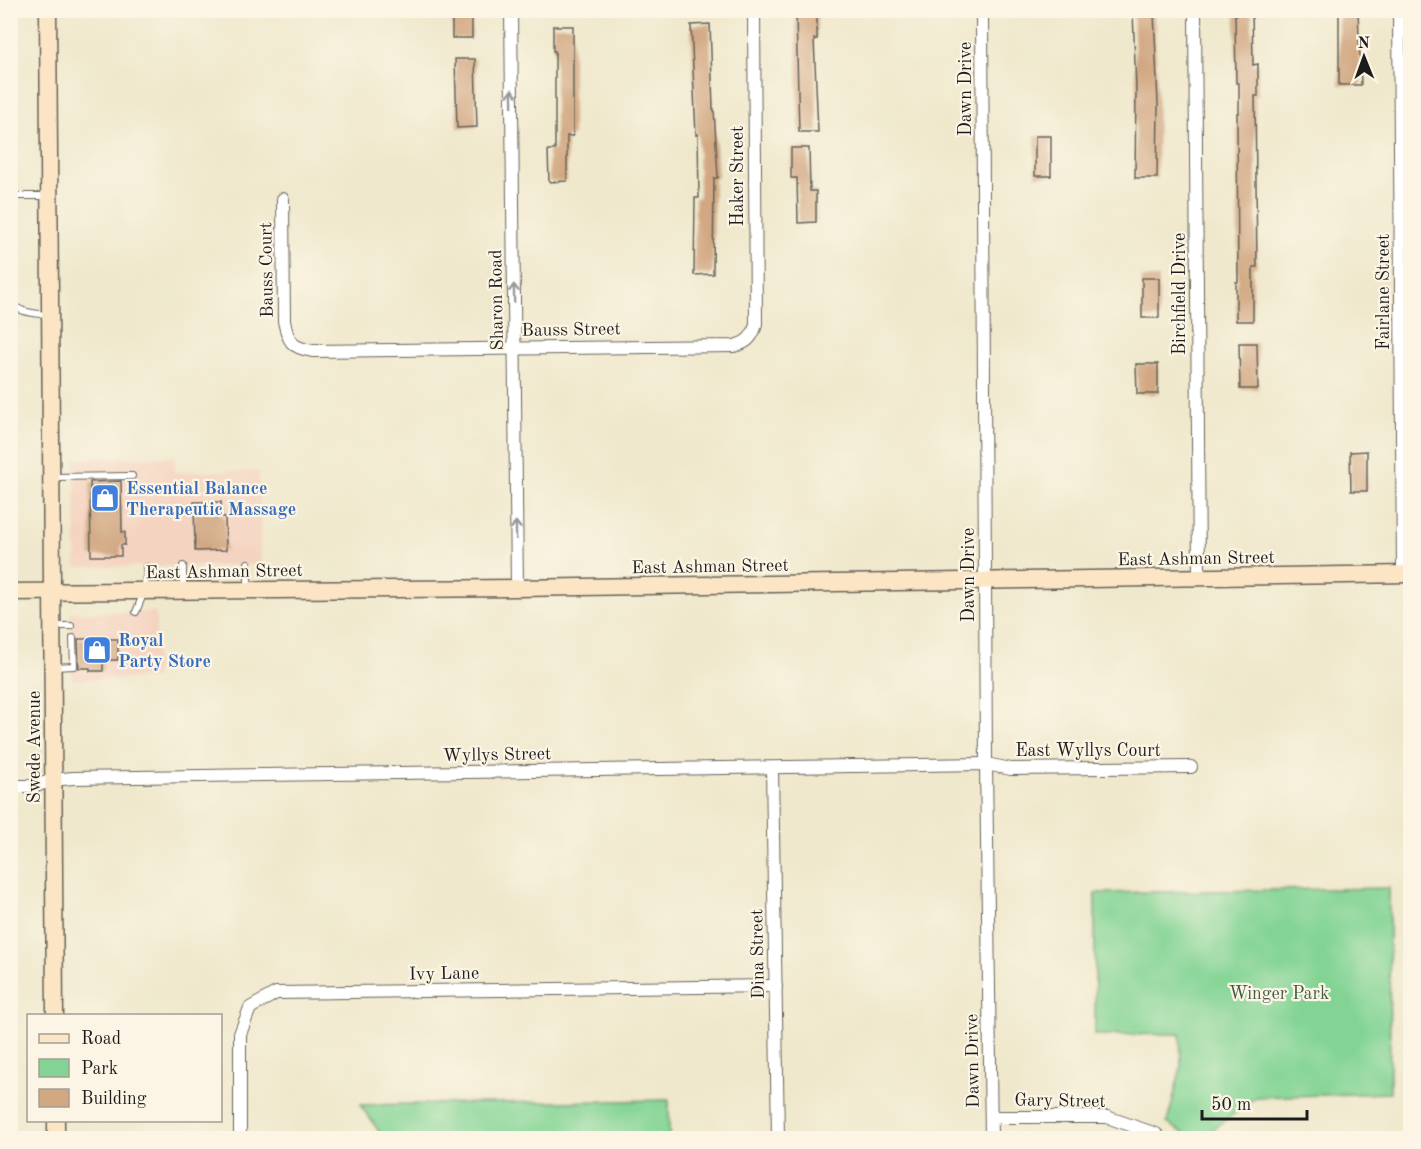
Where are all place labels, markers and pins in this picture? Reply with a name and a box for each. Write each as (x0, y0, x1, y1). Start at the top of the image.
place label: Essential Balance Therapeutic Massage (126, 480, 296, 519)
shop icon: Essential Balance Therapeutic Massage (89, 482, 121, 514)
place label: Royal Party Store (118, 632, 211, 671)
shop icon: Royal Party Store (81, 634, 113, 666)

